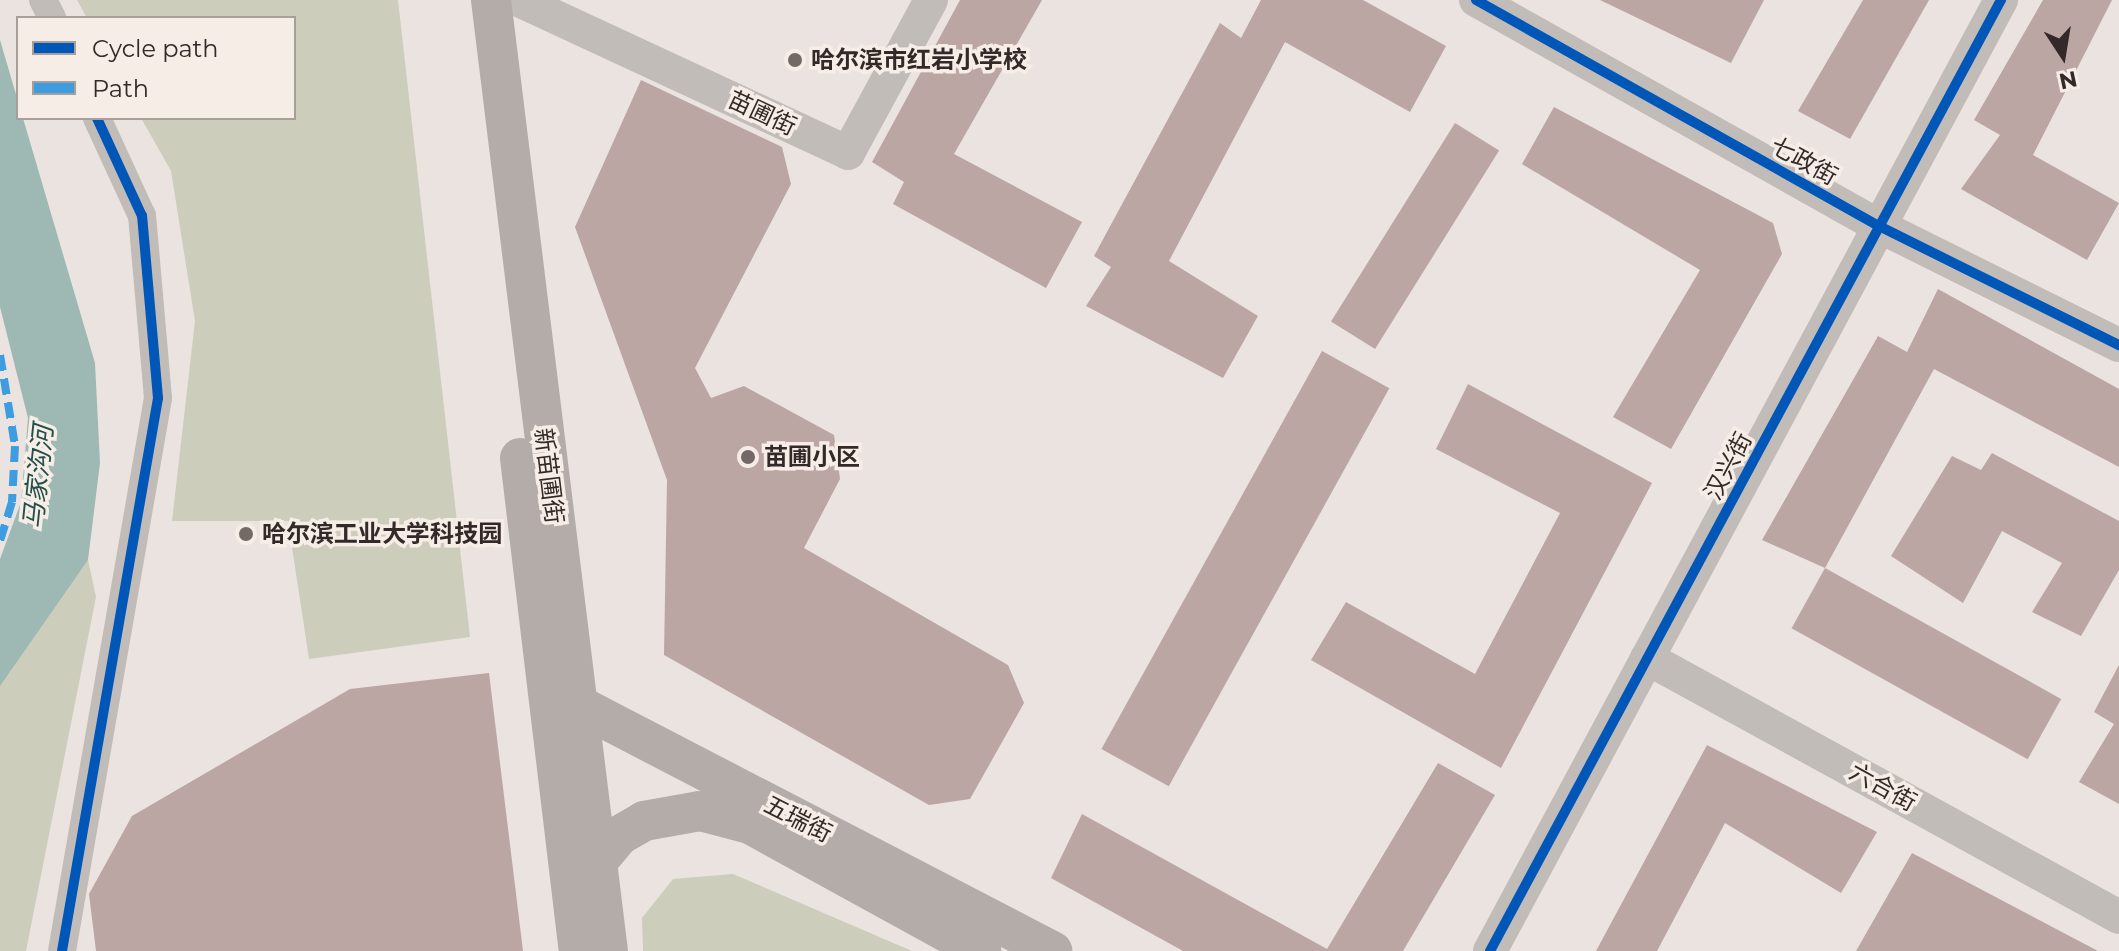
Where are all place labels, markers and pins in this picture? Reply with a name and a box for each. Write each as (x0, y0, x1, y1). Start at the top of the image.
place label: 哈尔滨市红岩小学校 (811, 46, 1027, 74)
marker: 哈尔滨市红岩小学校 (786, 51, 804, 69)
place label: 苗圃小区 (764, 443, 860, 471)
marker: 苗圃小区 (739, 448, 757, 466)
place label: 哈尔滨工业大学科技园 (262, 520, 502, 548)
marker: 哈尔滨工业大学科技园 (237, 525, 255, 543)

